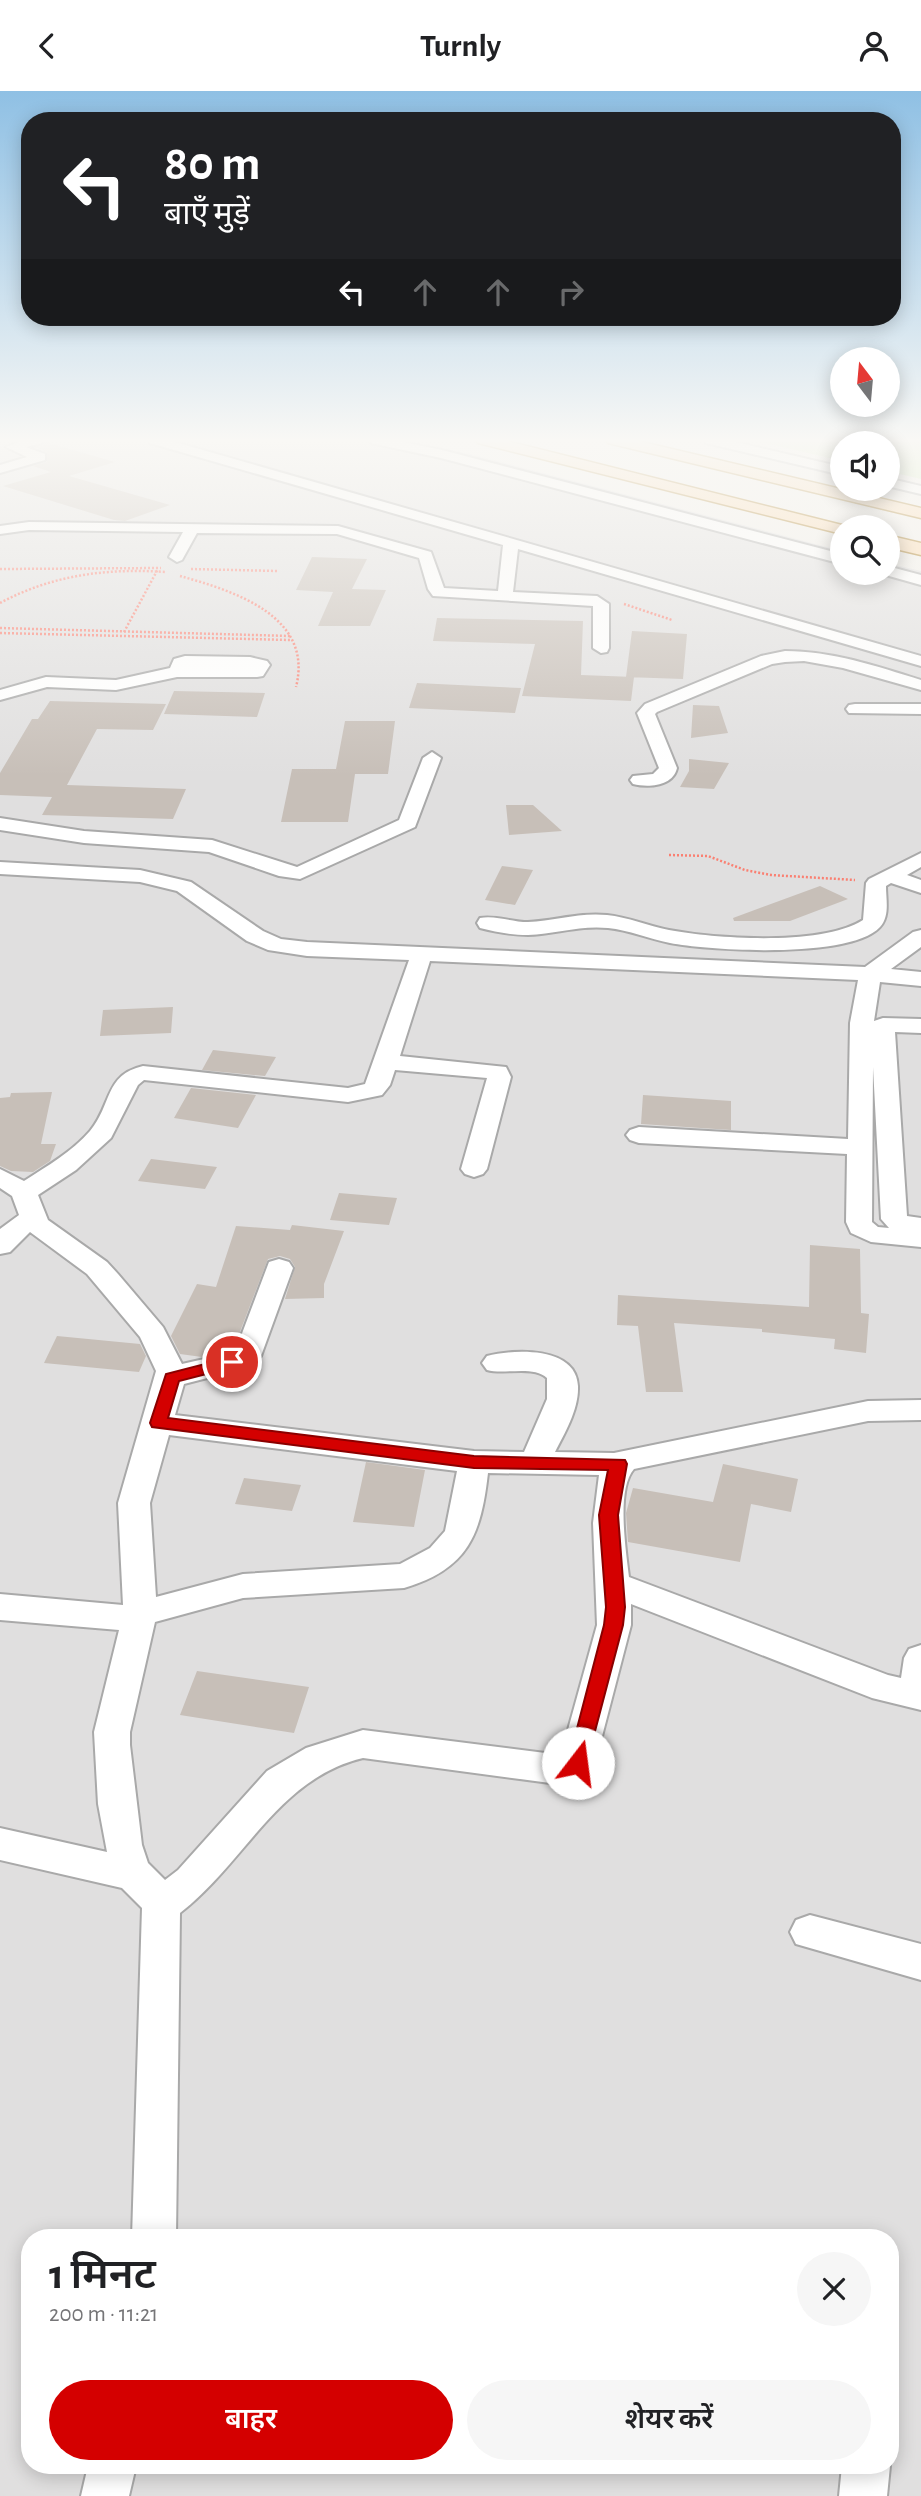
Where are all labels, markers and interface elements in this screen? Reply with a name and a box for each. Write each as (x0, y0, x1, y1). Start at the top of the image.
icon: back (28, 27, 66, 65)
icon: person (855, 27, 893, 65)
text: Turnly (420, 30, 501, 62)
icon: left (49, 140, 140, 231)
text: 80 m (164, 140, 261, 189)
text: बाएँ मुड़ें (164, 198, 250, 230)
icon: left (333, 273, 371, 311)
icon: ahead (406, 273, 444, 311)
icon: ahead (479, 273, 517, 311)
icon: right (552, 273, 590, 311)
north arrow (830, 347, 900, 417)
map controls (830, 347, 900, 585)
button: sound (830, 431, 900, 501)
button: search (830, 515, 900, 585)
pin (202, 1332, 262, 1392)
icon: arrive (213, 1343, 251, 1381)
position arrow (541, 1726, 615, 1800)
button: close (797, 2252, 871, 2326)
text: 1 मिनट (49, 2254, 156, 2296)
text: 200 m · 11:21 (49, 2303, 158, 2326)
button: बाहर (49, 2380, 453, 2460)
button: शेयर करें (467, 2380, 871, 2460)

